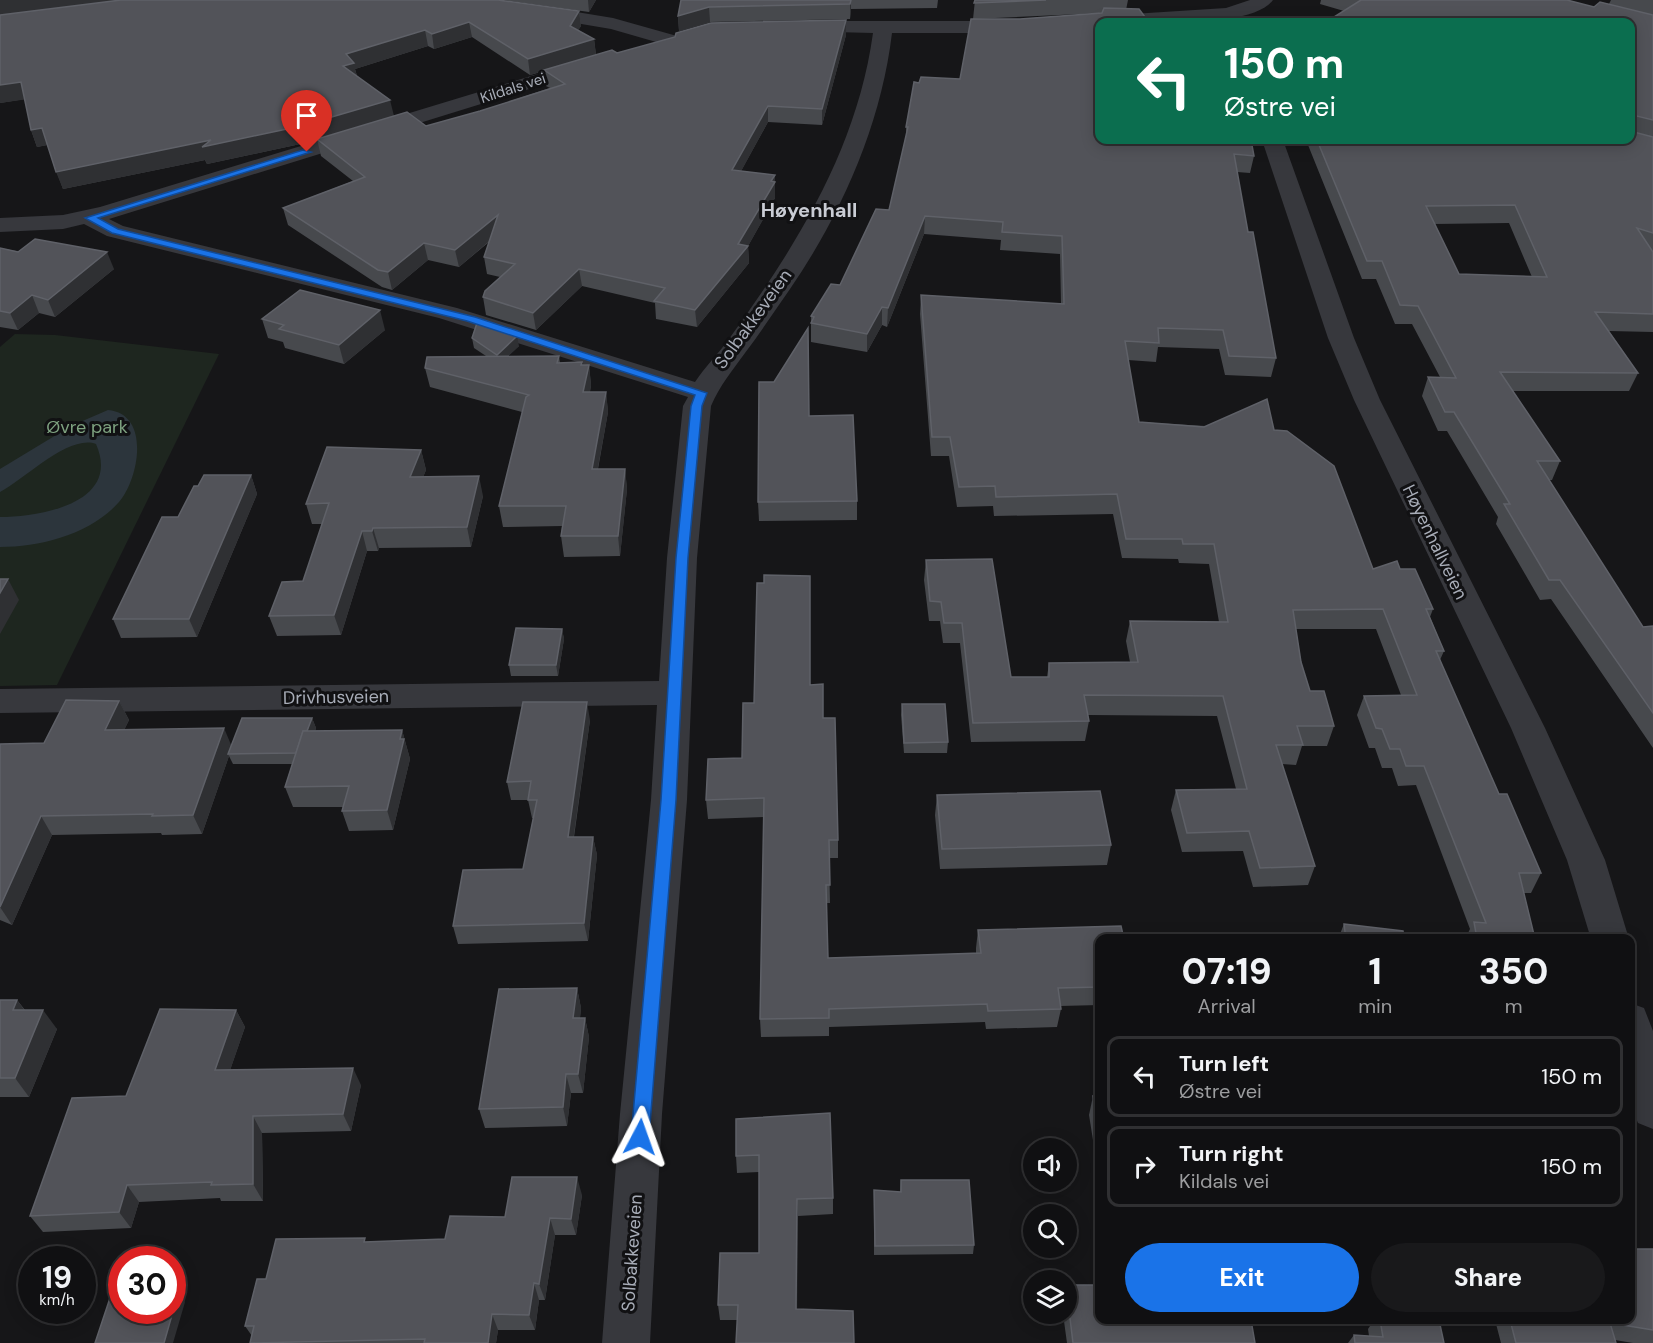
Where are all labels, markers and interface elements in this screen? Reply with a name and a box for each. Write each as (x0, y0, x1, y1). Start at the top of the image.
text: 150 m (1224, 36, 1344, 91)
icon: left (1125, 42, 1203, 120)
street label: Kildals vei (478, 68, 548, 108)
text: Østre vei (1224, 89, 1336, 124)
pin (281, 90, 332, 152)
icon: arrive (290, 99, 323, 132)
district label: Høyenhall (761, 197, 857, 223)
street label: Solbakkeveien (709, 264, 797, 374)
park label: Øvre park (46, 415, 128, 439)
street label: Høyenhallveien (1397, 481, 1473, 603)
street label: Drivhusveien (283, 684, 389, 710)
text: 07:19 (1182, 948, 1272, 995)
text: 1 (1369, 948, 1382, 995)
text: 350 (1479, 948, 1548, 995)
text: Arrival (1197, 993, 1256, 1019)
text: min (1358, 993, 1392, 1019)
text: m (1505, 993, 1523, 1019)
text: Turn left (1179, 1049, 1269, 1078)
icon: left (1128, 1060, 1161, 1093)
text: 150 m (1541, 1062, 1602, 1091)
text: Østre vei (1179, 1078, 1262, 1104)
position arrow (608, 1105, 672, 1169)
map controls (1023, 1138, 1077, 1324)
button: sound (1023, 1138, 1077, 1192)
text: Turn right (1179, 1139, 1284, 1168)
icon: right (1128, 1150, 1161, 1183)
text: 150 m (1541, 1152, 1602, 1181)
text: Kildals vei (1179, 1168, 1269, 1194)
street label: Solbakkeveien (616, 1193, 648, 1313)
button: search (1023, 1204, 1077, 1258)
button: Exit (1125, 1243, 1359, 1312)
button: Share (1371, 1243, 1605, 1312)
speed limit sign: 30 (108, 1246, 186, 1324)
text: 19 (42, 1258, 72, 1297)
button: layers (1023, 1270, 1077, 1324)
text: km/h (39, 1290, 75, 1310)

